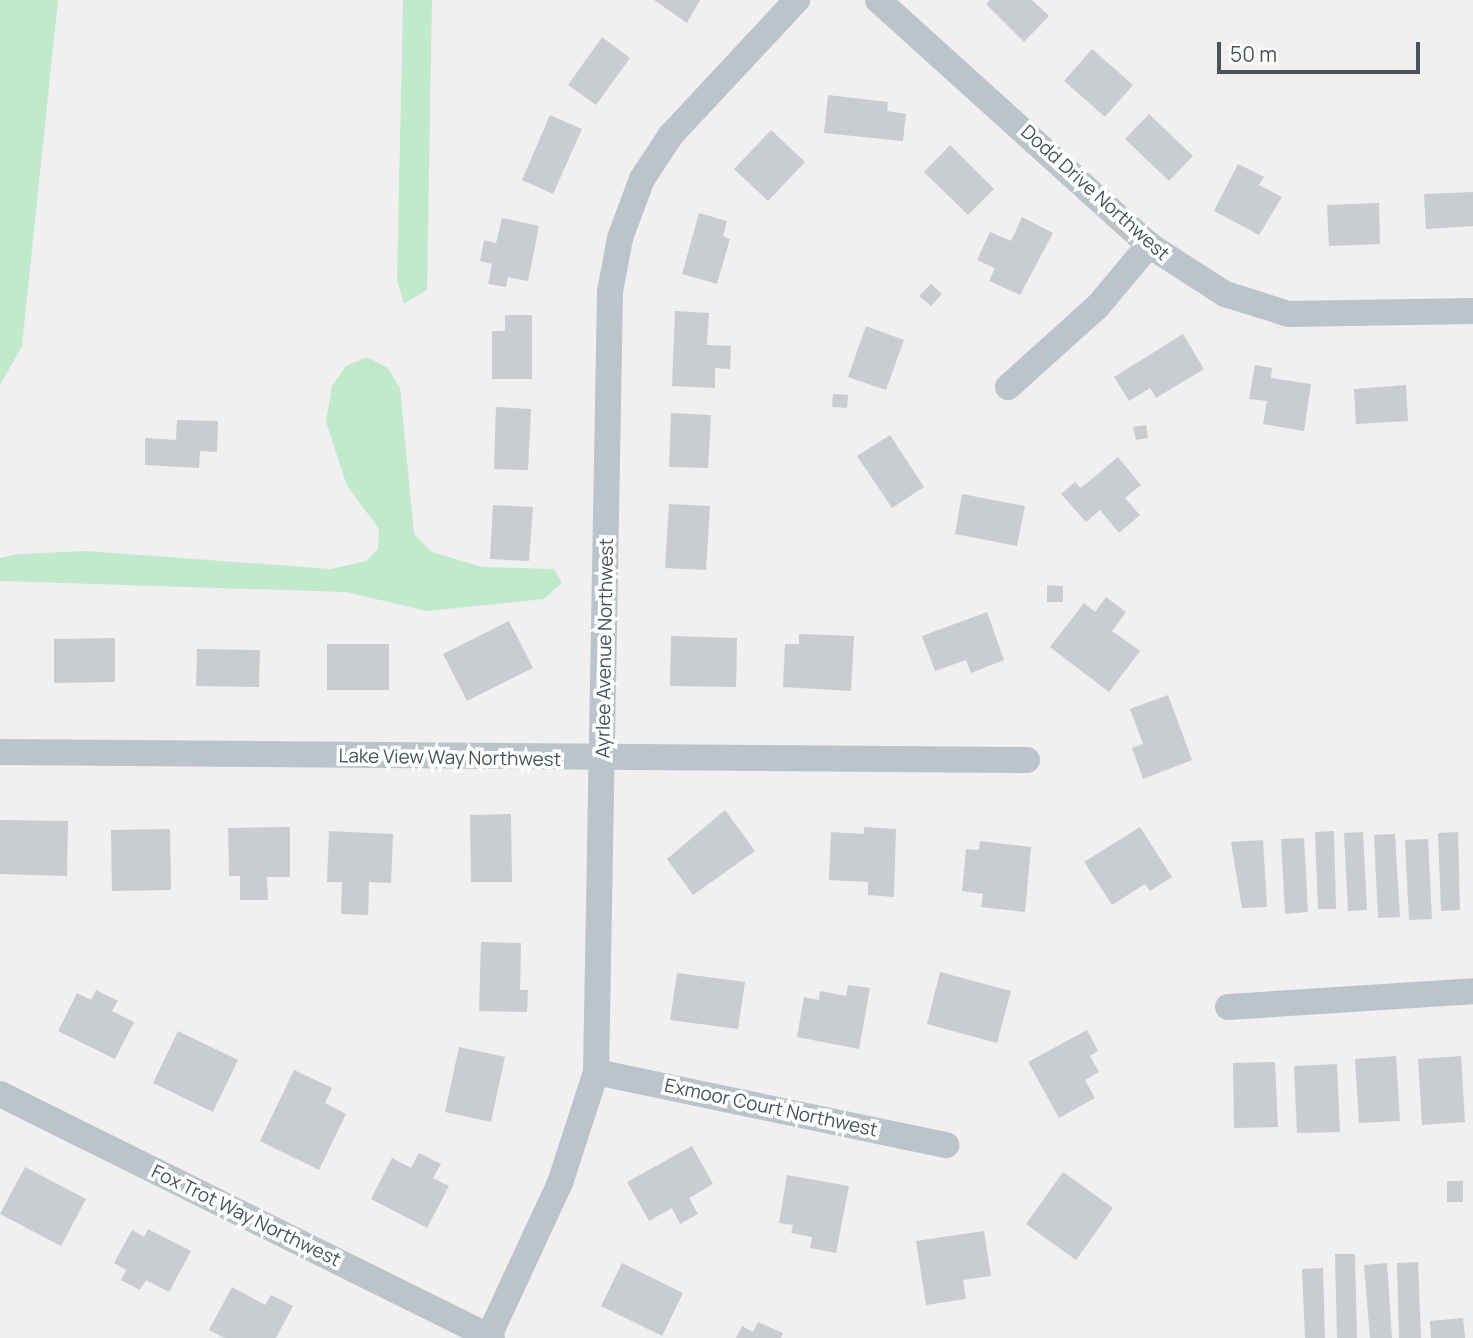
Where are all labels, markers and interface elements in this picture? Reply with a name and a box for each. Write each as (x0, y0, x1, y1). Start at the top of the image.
scale bar (1221, 28, 1424, 72)
text: 50 m (1230, 40, 1277, 68)
street label: Dodd Drive Northwest (1016, 120, 1174, 266)
street label: Ayrlee Avenue Northwest (592, 538, 618, 758)
street label: Lake View Way Northwest (339, 745, 561, 771)
street label: Exmoor Court Northwest (662, 1074, 880, 1142)
street label: Fox Trot Way Northwest (148, 1160, 344, 1272)

